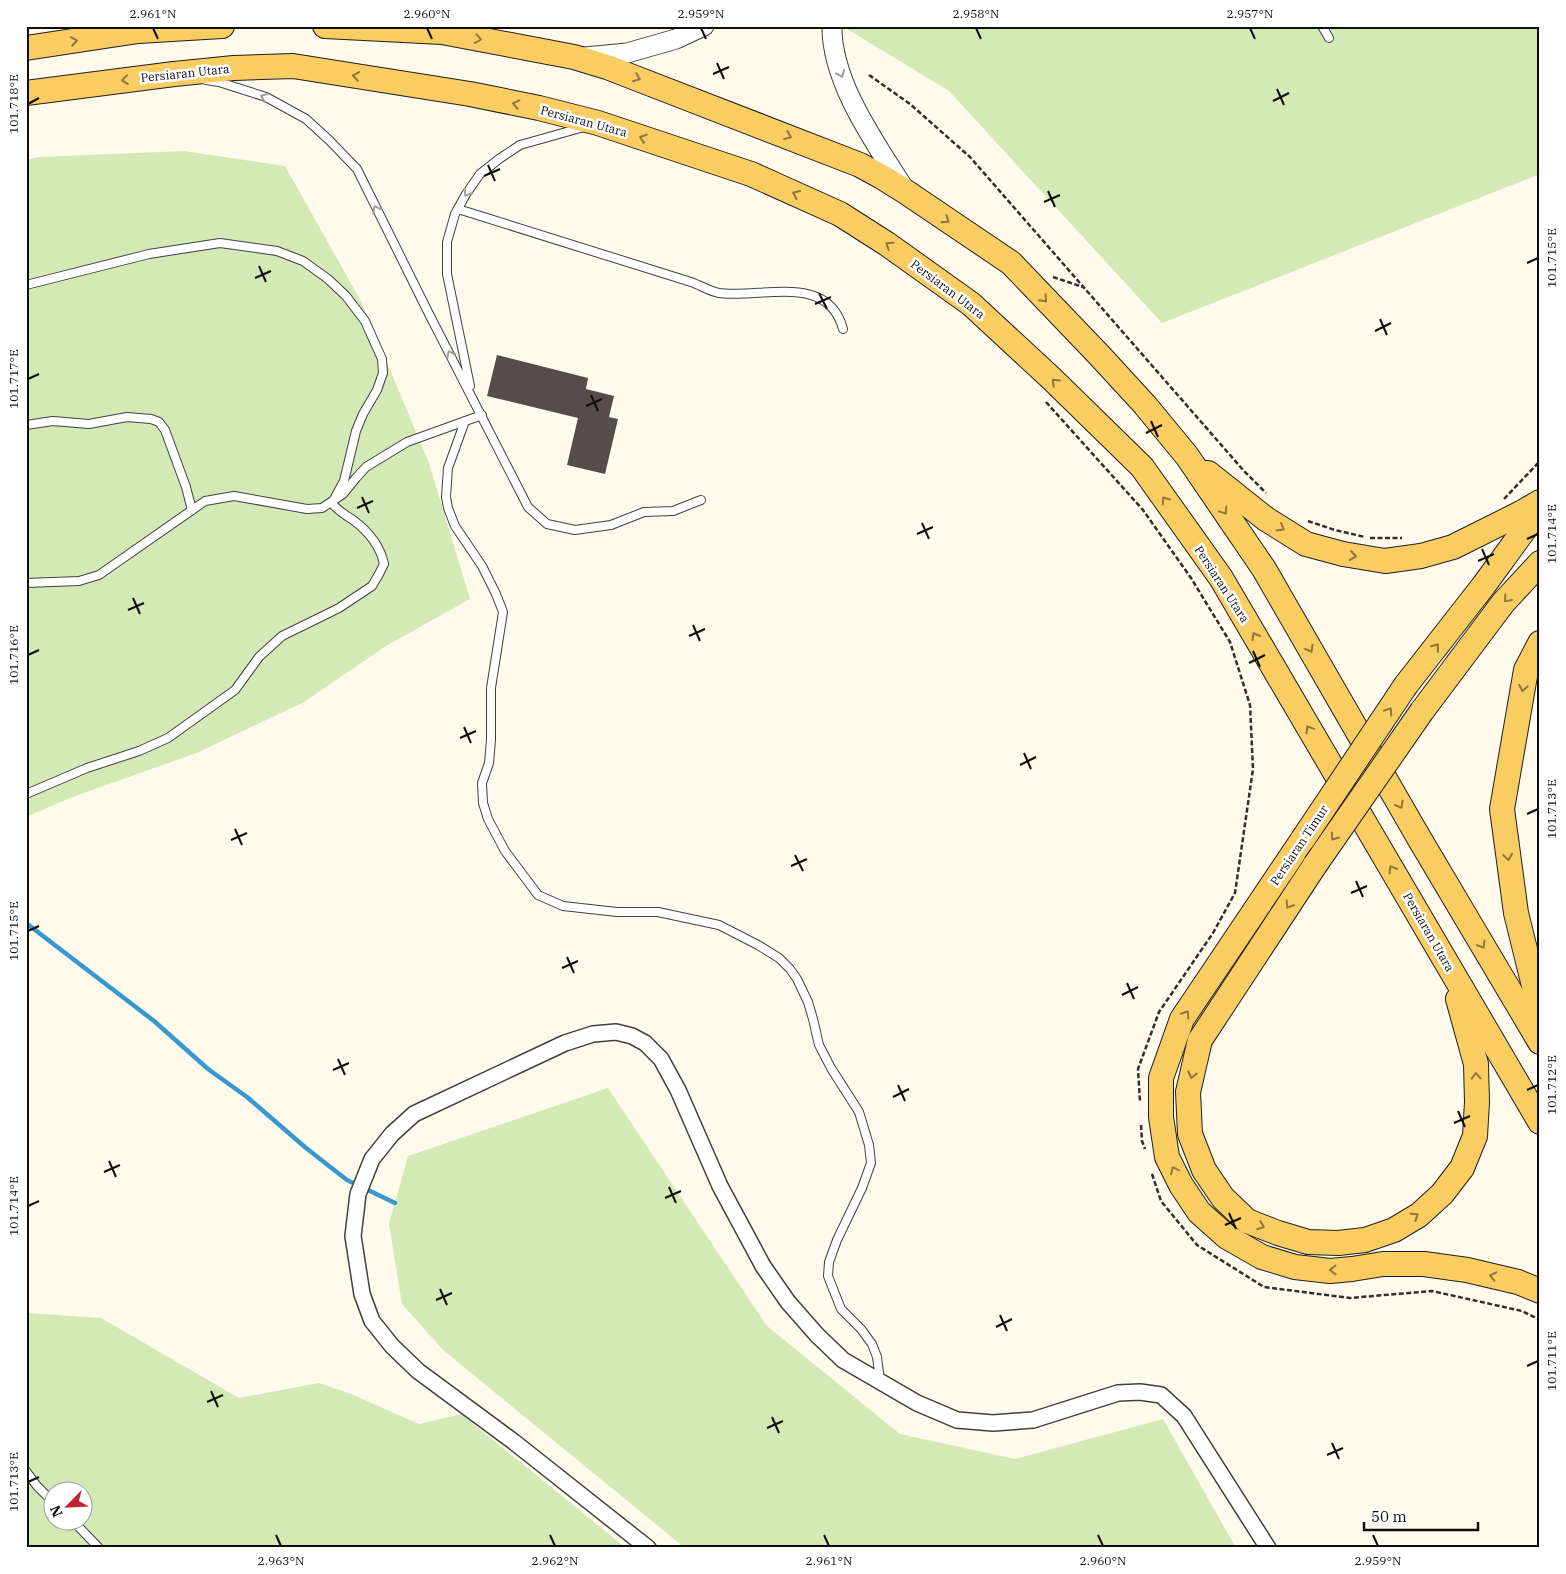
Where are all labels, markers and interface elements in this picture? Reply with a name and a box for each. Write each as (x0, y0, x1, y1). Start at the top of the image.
text: 2.961°N (130, 6, 176, 21)
text: 2.960°N (404, 6, 450, 21)
text: 2.959°N (678, 6, 724, 21)
text: 2.958°N (953, 6, 999, 21)
text: 2.957°N (1227, 6, 1273, 21)
one-way arrow (473, 33, 482, 43)
one-way arrow (70, 36, 79, 46)
street label: Persiaran Utara (140, 61, 230, 85)
one-way arrow (834, 69, 845, 78)
one-way arrow (352, 71, 360, 82)
one-way arrow (632, 72, 640, 82)
text: 101.718°E (6, 74, 21, 134)
one-way arrow (121, 74, 129, 85)
one-way arrow (260, 93, 269, 104)
one-way arrow (512, 99, 521, 109)
street label: Persiaran Utara (539, 102, 629, 140)
one-way arrow (784, 130, 792, 140)
one-way arrow (640, 133, 648, 143)
one-way arrow (463, 188, 473, 197)
one-way arrow (792, 190, 801, 201)
one-way arrow (372, 205, 382, 214)
one-way arrow (940, 214, 950, 223)
text: 101.715°E (1544, 228, 1559, 288)
one-way arrow (885, 242, 895, 251)
street label: Persiaran Utara (908, 256, 988, 322)
one-way arrow (1038, 293, 1047, 302)
text: 101.717°E (6, 349, 21, 409)
one-way arrow (446, 350, 456, 359)
one-way arrow (1051, 379, 1060, 388)
one-way arrow (1162, 496, 1171, 506)
text: 101.714°E (1544, 504, 1559, 564)
one-way arrow (1218, 505, 1227, 514)
one-way arrow (1275, 522, 1284, 532)
street label: Persiaran Utara (1191, 543, 1253, 626)
one-way arrow (1350, 550, 1358, 561)
one-way arrow (1504, 593, 1513, 602)
text: 101.716°E (6, 625, 21, 685)
one-way arrow (1251, 632, 1261, 641)
one-way arrow (1303, 643, 1313, 652)
one-way arrow (1430, 643, 1439, 653)
one-way arrow (1518, 684, 1528, 692)
one-way arrow (1383, 708, 1392, 717)
one-way arrow (1306, 725, 1316, 734)
text: 101.713°E (1544, 779, 1559, 839)
one-way arrow (1393, 799, 1403, 808)
street label: Persiaran Timur (1267, 802, 1332, 888)
one-way arrow (1331, 832, 1340, 841)
one-way arrow (1502, 854, 1513, 862)
one-way arrow (1388, 865, 1398, 874)
street label: Persiaran Utara (1400, 890, 1458, 975)
one-way arrow (1285, 900, 1295, 909)
text: 101.715°E (6, 901, 21, 961)
one-way arrow (1476, 939, 1486, 948)
one-way arrow (1180, 1011, 1190, 1020)
text: 101.712°E (1544, 1055, 1559, 1115)
one-way arrow (1187, 1071, 1198, 1080)
one-way arrow (1471, 1071, 1482, 1079)
one-way arrow (1169, 1166, 1180, 1175)
text: 101.714°E (6, 1176, 21, 1236)
one-way arrow (1410, 1213, 1419, 1222)
one-way arrow (1257, 1221, 1265, 1231)
one-way arrow (1328, 1265, 1336, 1276)
one-way arrow (1489, 1271, 1498, 1282)
text: 101.711°E (1544, 1331, 1559, 1391)
text: 101.713°E (6, 1452, 21, 1512)
north arrow (42, 1482, 92, 1532)
scale bar (1364, 1499, 1477, 1531)
text: N (46, 1503, 67, 1520)
text: 50 m (1371, 1507, 1407, 1526)
text: 2.963°N (258, 1553, 304, 1568)
text: 2.962°N (532, 1553, 578, 1568)
text: 2.961°N (806, 1553, 852, 1568)
text: 2.960°N (1080, 1553, 1126, 1568)
text: 2.959°N (1355, 1553, 1401, 1568)

